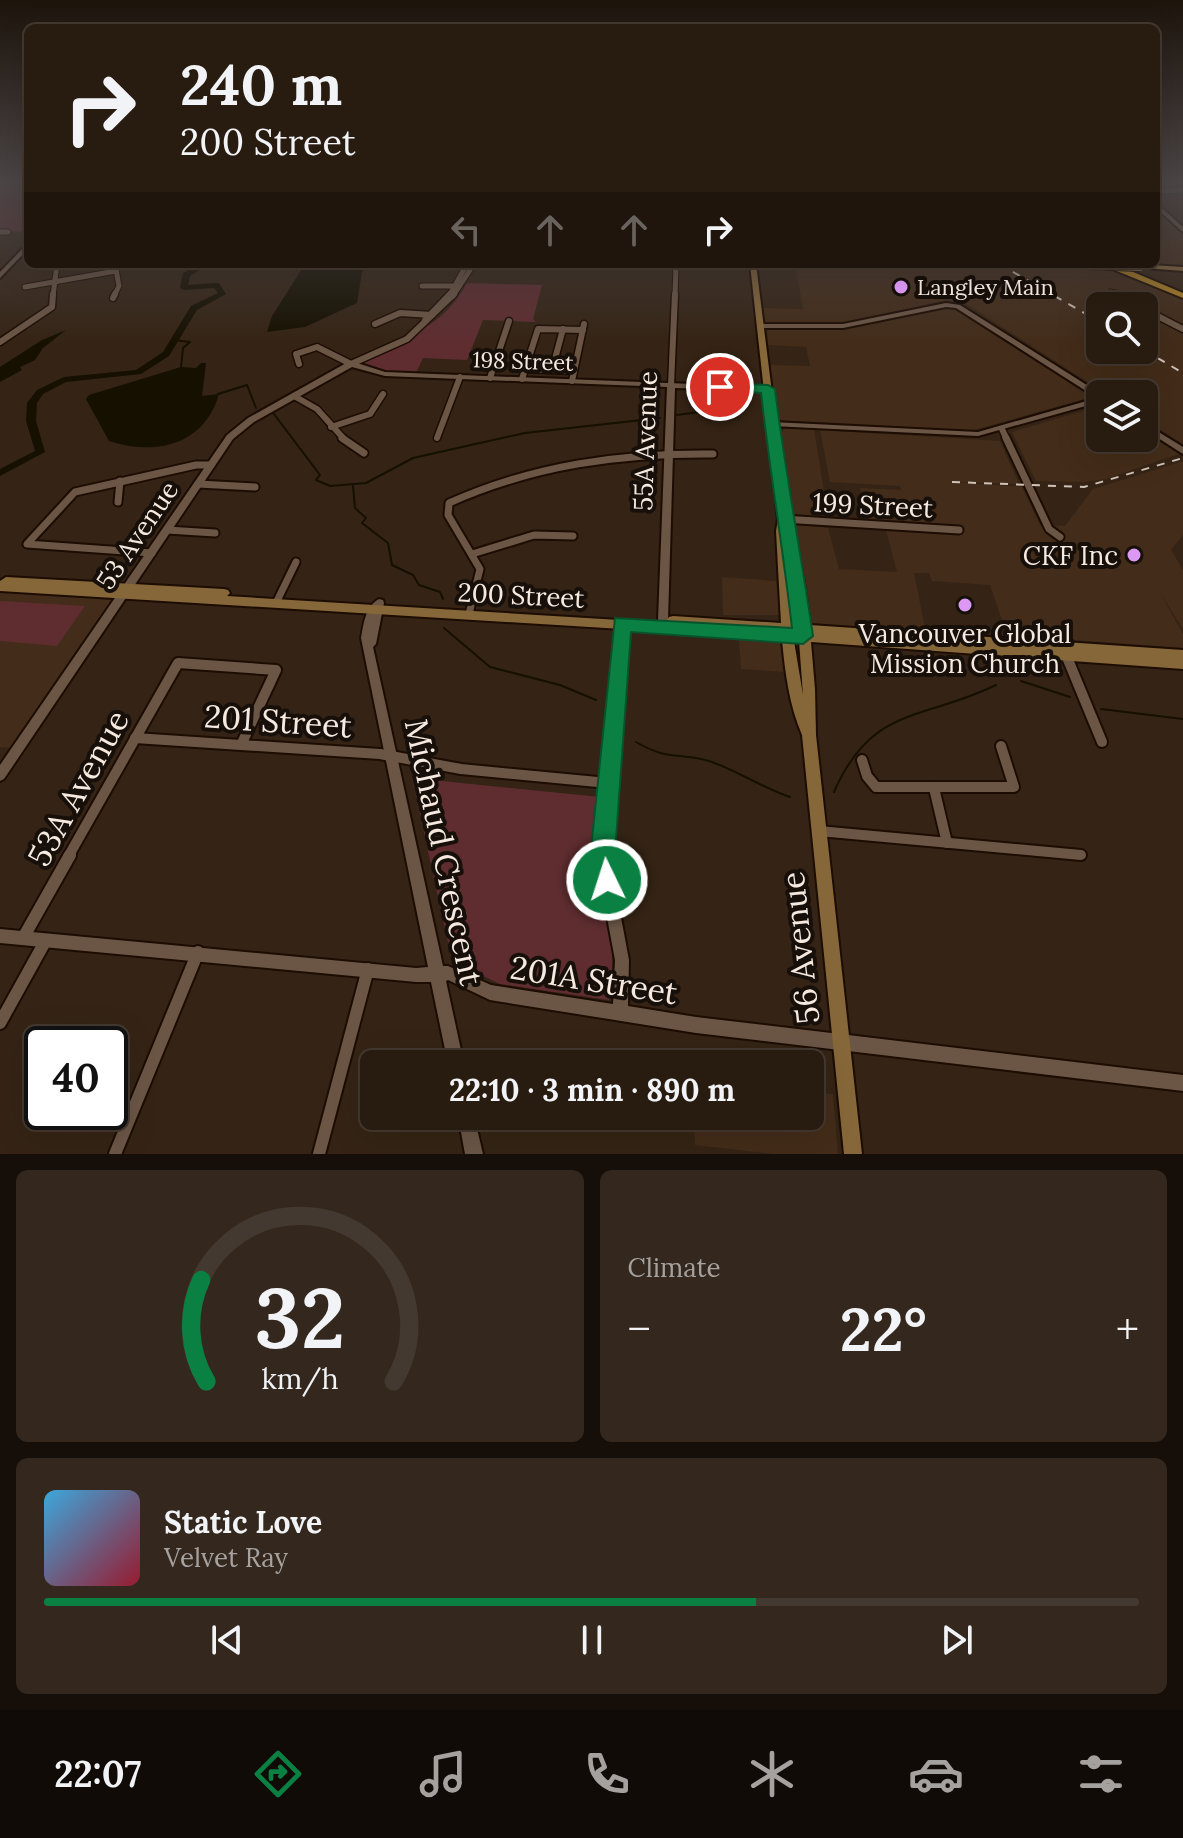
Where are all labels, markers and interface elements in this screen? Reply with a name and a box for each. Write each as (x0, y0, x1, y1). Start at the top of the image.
text: 240 m (180, 49, 342, 120)
icon: right (48, 56, 152, 160)
text: 200 Street (180, 119, 356, 165)
icon: left (444, 208, 488, 252)
icon: ahead (528, 208, 572, 252)
icon: ahead (612, 208, 656, 252)
icon: right (696, 208, 740, 252)
place label: Langley Main (917, 273, 1054, 301)
marker: Langley Main (892, 278, 910, 296)
map controls (1086, 292, 1158, 452)
button: search (1086, 292, 1158, 364)
street label: 198 Street (472, 345, 575, 377)
pin (686, 353, 754, 421)
icon: arrive (698, 365, 742, 409)
street label: 55A Avenue (626, 371, 664, 511)
button: layers (1086, 380, 1158, 452)
street label: 53 Avenue (89, 474, 185, 596)
street label: 199 Street (812, 485, 934, 525)
place label: CKF Inc (1023, 539, 1118, 572)
marker: CKF Inc (1125, 546, 1143, 564)
street label: 200 Street (457, 575, 585, 615)
marker: Vancouver Global Mission Church (956, 596, 974, 614)
place label: Vancouver Global Mission Church (858, 617, 1071, 680)
street label: 201 Street (203, 695, 354, 747)
street label: 53A Avenue (18, 703, 138, 873)
street label: Michaud Crescent (396, 715, 492, 990)
position arrow (565, 838, 649, 922)
street label: 56 Avenue (772, 870, 828, 1026)
street label: 201A Street (508, 947, 681, 1014)
speed limit sign: 40 (24, 1026, 128, 1130)
text: 22:10 · 3 min · 890 m (449, 1071, 735, 1109)
text: Climate (628, 1251, 721, 1284)
text: 32 (254, 1264, 345, 1371)
text: 22° (840, 1291, 927, 1367)
text: − (628, 1301, 651, 1357)
text: + (1116, 1301, 1139, 1357)
text: km/h (261, 1360, 338, 1397)
text: Static Love (164, 1503, 322, 1541)
text: Velvet Ray (164, 1541, 288, 1574)
icon: previous (205, 1618, 249, 1662)
icon: pause (570, 1618, 614, 1662)
icon: next (935, 1618, 979, 1662)
icon: directions (250, 1746, 306, 1802)
icon: music (415, 1746, 471, 1802)
icon: phone (579, 1746, 635, 1802)
icon: climate (744, 1746, 800, 1802)
icon: car (908, 1746, 964, 1802)
icon: filters (1073, 1746, 1129, 1802)
text: 22:07 (54, 1751, 141, 1797)

